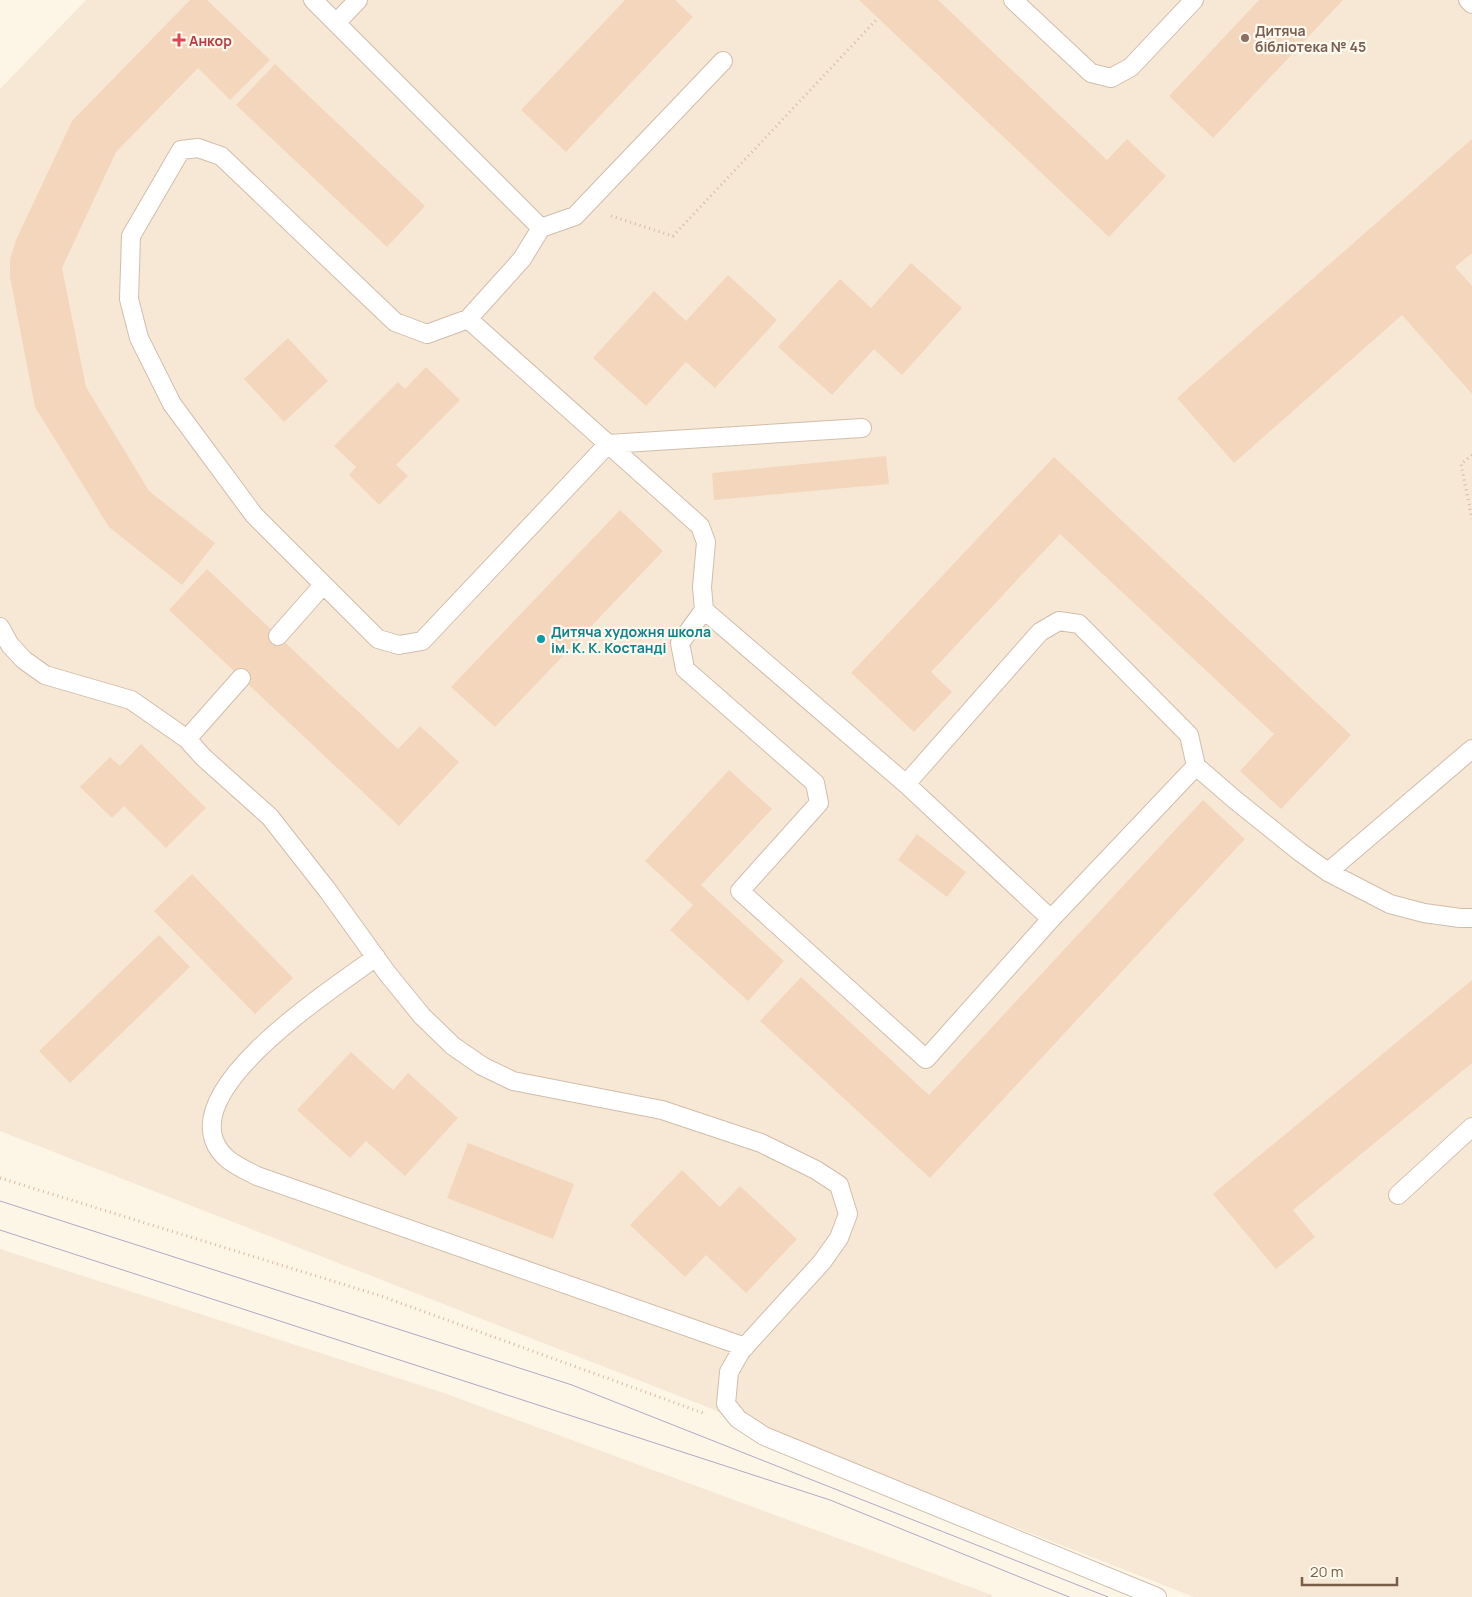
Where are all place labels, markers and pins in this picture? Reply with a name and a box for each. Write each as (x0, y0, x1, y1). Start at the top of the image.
place label: Дитяча бібліотека № 45 (1255, 21, 1366, 56)
place label: Анкор (189, 31, 232, 50)
marker: Дитяча бібліотека № 45 (1239, 32, 1251, 44)
marker: Анкор (173, 34, 185, 46)
place label: Дитяча художня школа ім. К. К. Костанді (551, 622, 711, 657)
marker: Дитяча художня школа ім. К. К. Костанді (535, 633, 547, 645)

